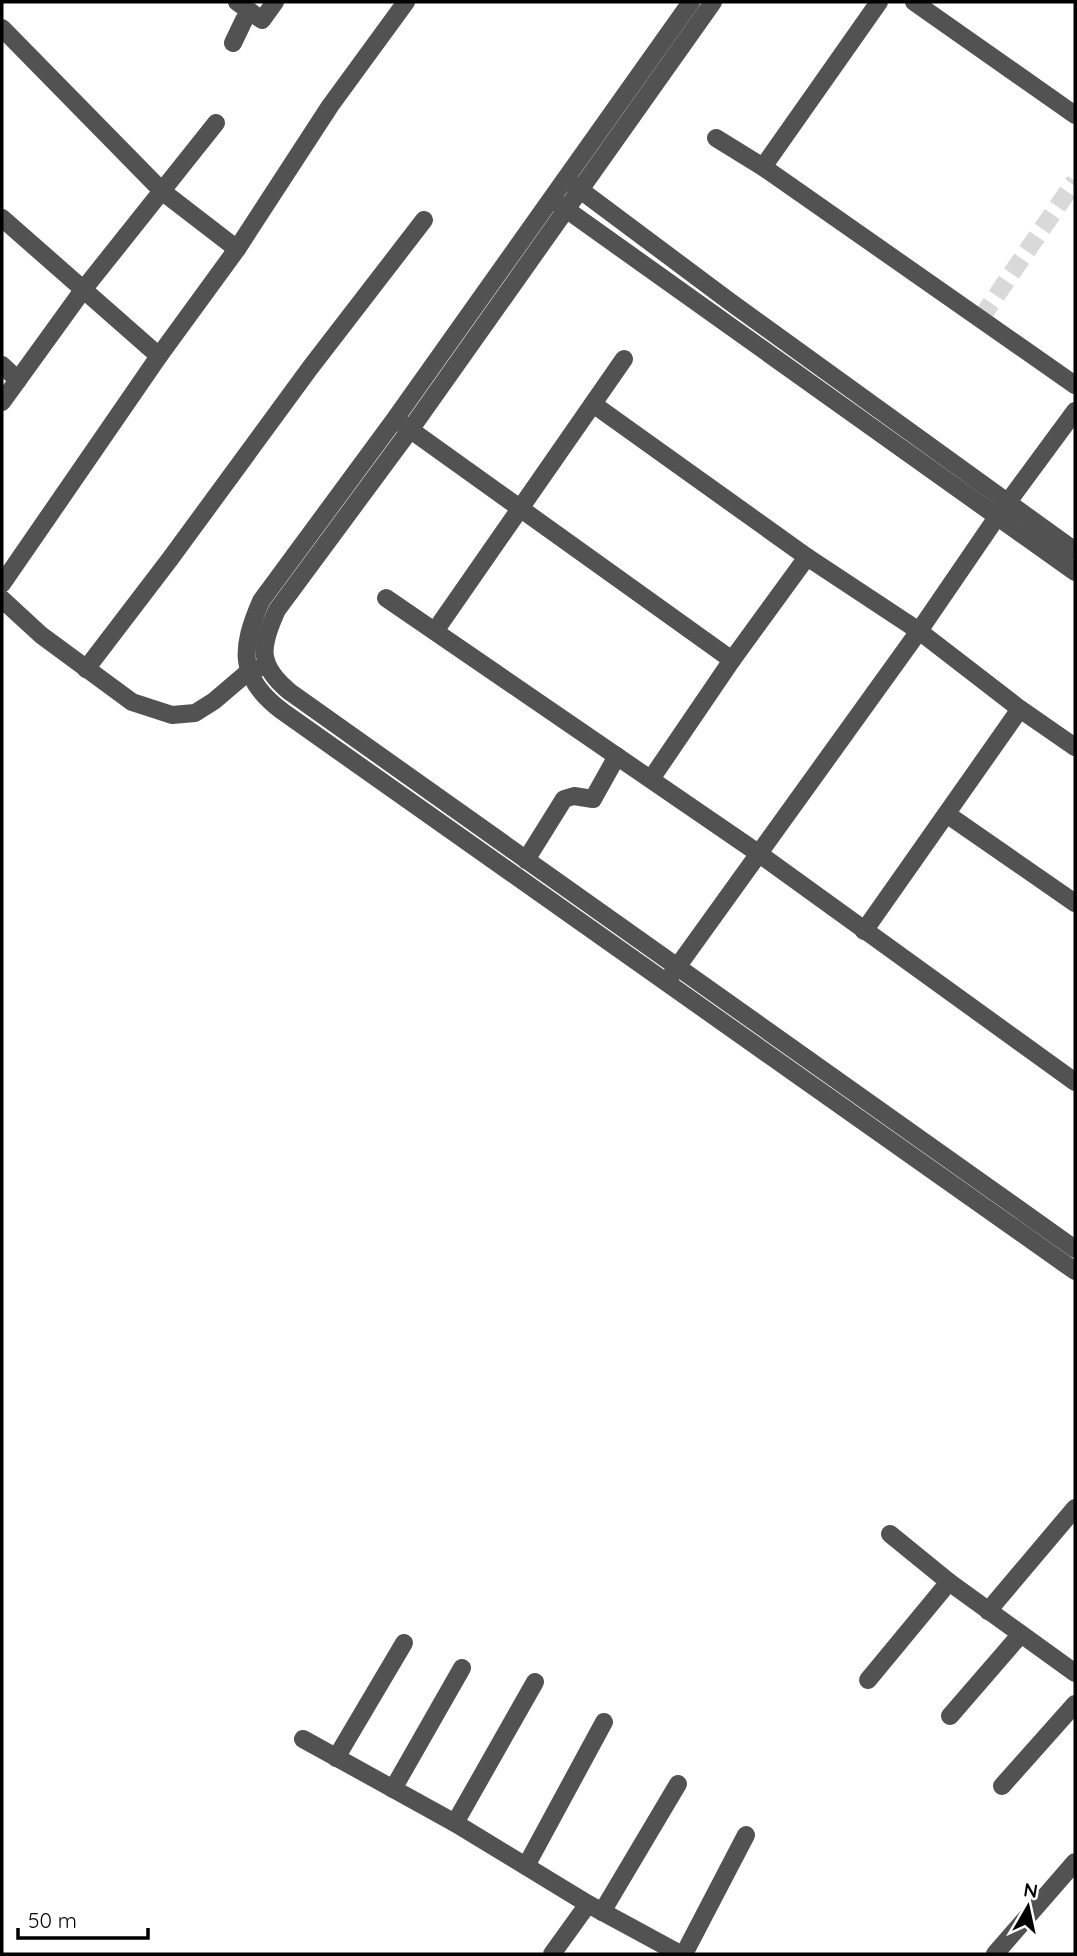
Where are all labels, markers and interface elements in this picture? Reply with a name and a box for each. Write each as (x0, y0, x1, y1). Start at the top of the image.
north arrow (993, 1872, 1063, 1942)
text: N (1022, 1877, 1039, 1903)
scale bar (18, 1896, 147, 1940)
text: 50 m (28, 1907, 77, 1933)

